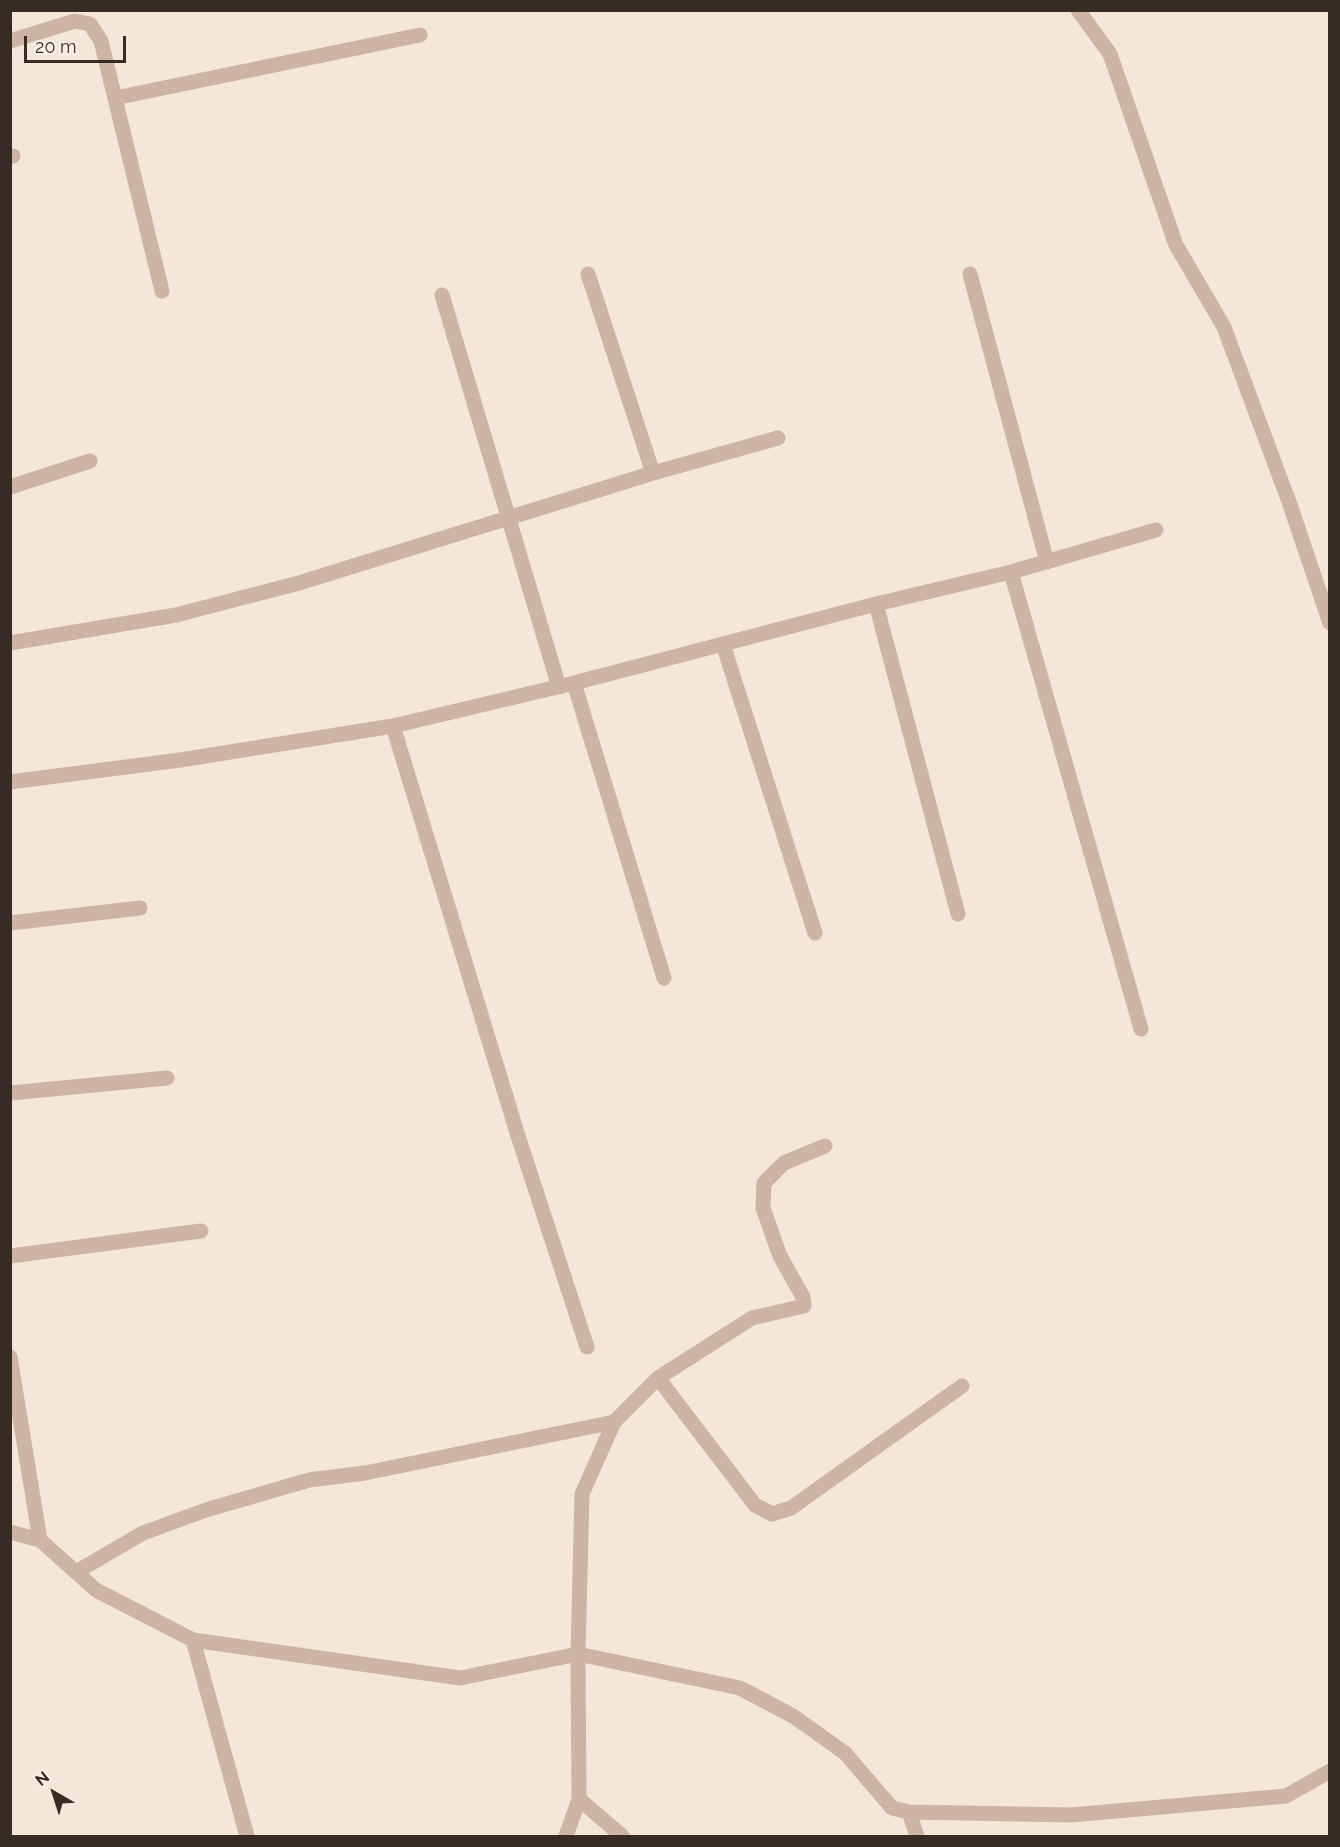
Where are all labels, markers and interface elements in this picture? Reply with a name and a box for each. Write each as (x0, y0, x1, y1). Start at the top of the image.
scale bar (27, 24, 129, 62)
text: 20 m (35, 36, 77, 57)
north arrow (24, 1763, 84, 1823)
text: N (32, 1767, 53, 1790)

